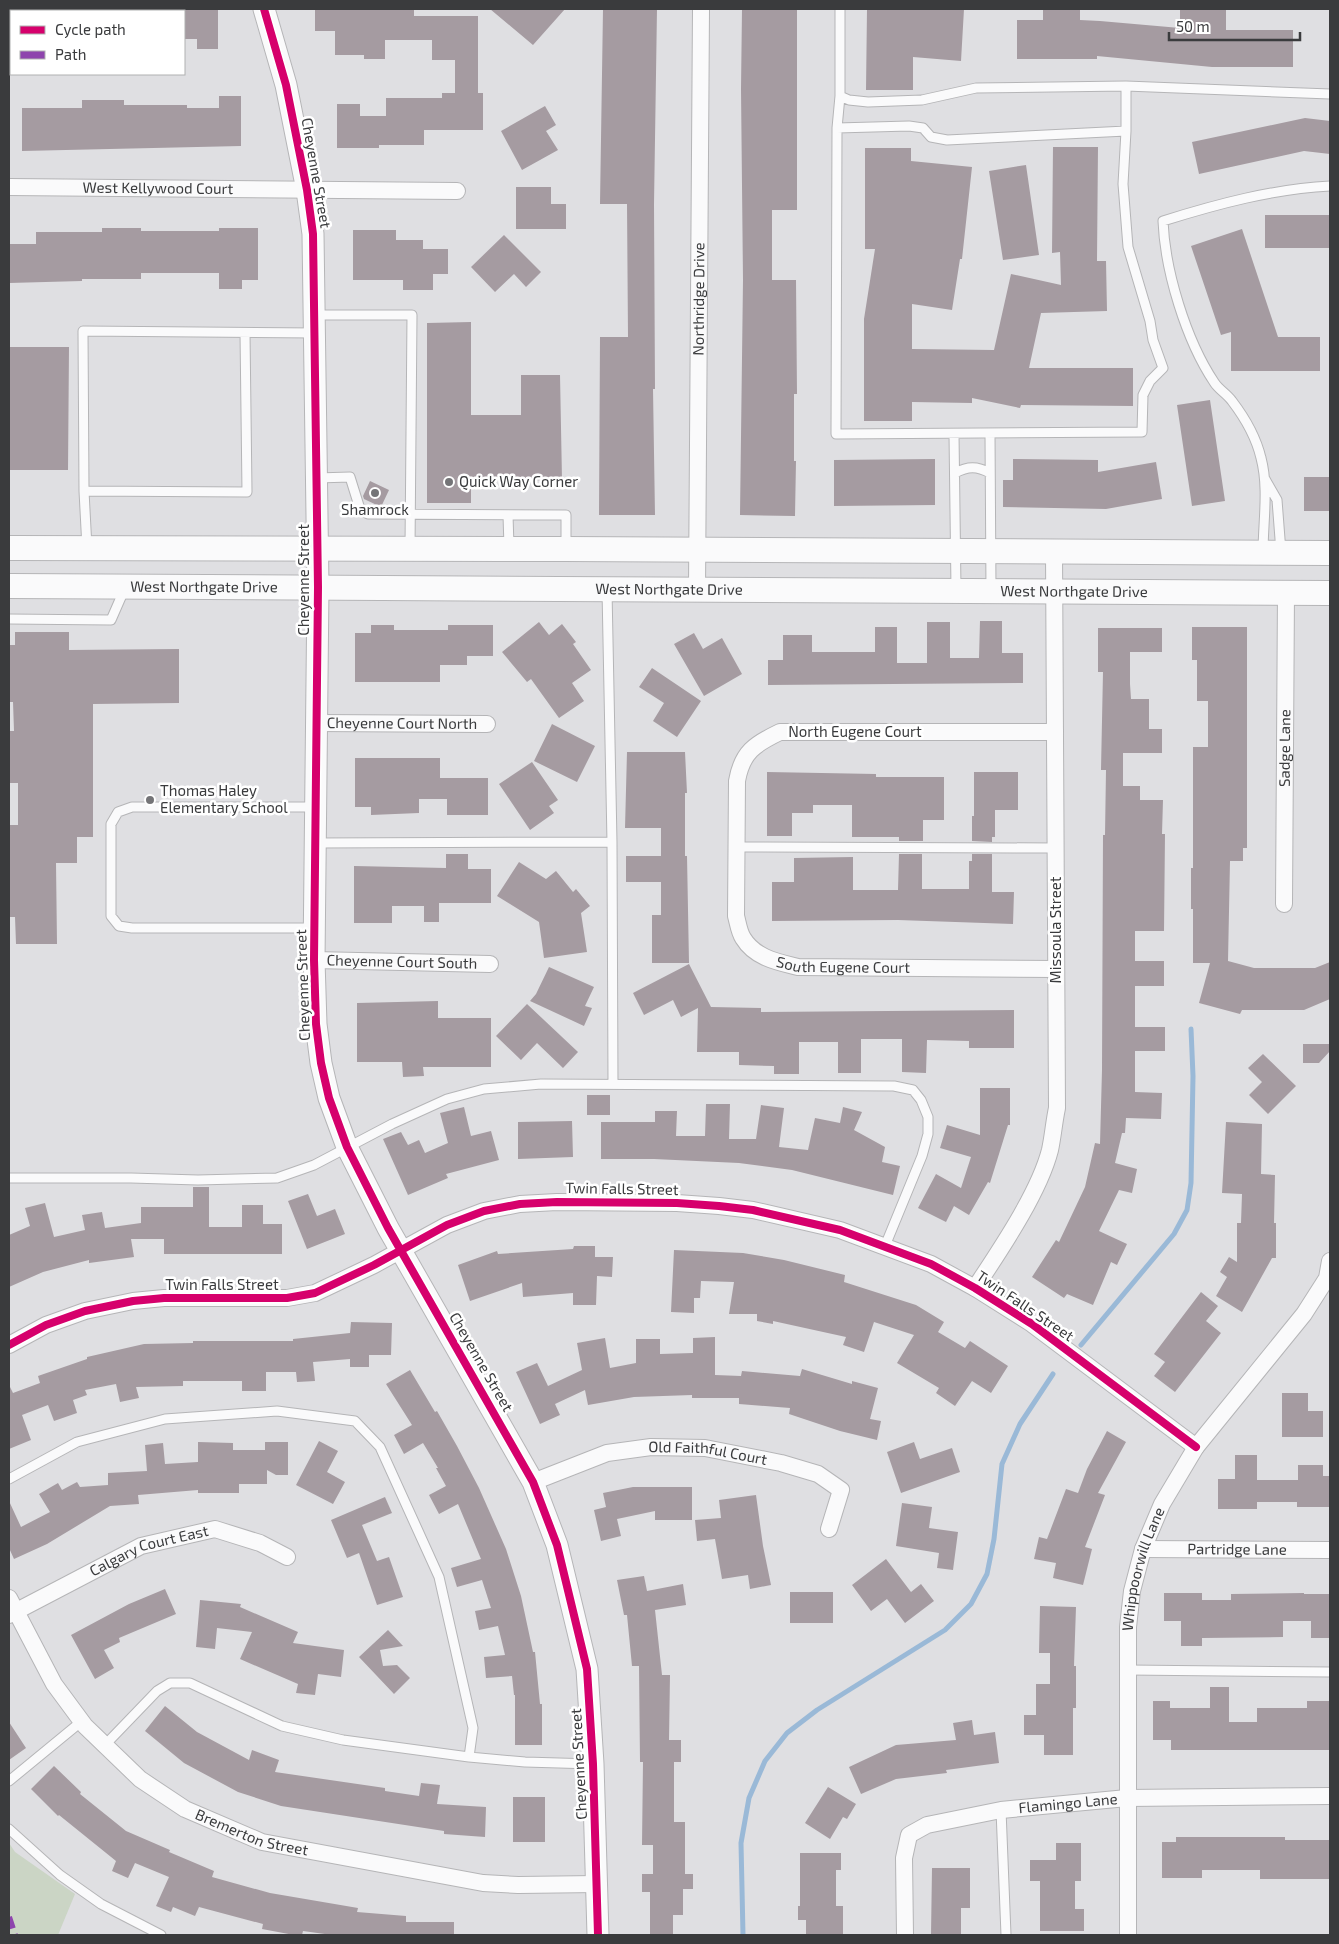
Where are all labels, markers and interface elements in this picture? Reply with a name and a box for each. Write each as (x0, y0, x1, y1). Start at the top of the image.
legend (10, 10, 185, 75)
scale bar (1169, 10, 1300, 42)
text: 50 m (1176, 17, 1210, 35)
text: Cycle path (55, 20, 126, 38)
text: Path (55, 45, 86, 63)
street label: Cheyenne Street (298, 116, 336, 230)
street label: West Kellywood Court (83, 178, 234, 197)
street label: Northridge Drive (689, 242, 707, 356)
place label: Quick Way Corner (459, 472, 578, 491)
marker: Quick Way Corner (443, 476, 455, 488)
marker: Shamrock (369, 487, 381, 499)
place label: Shamrock (341, 500, 409, 518)
street label: Cheyenne Street (294, 524, 312, 636)
street label: West Northgate Drive (130, 577, 278, 595)
street label: West Northgate Drive (595, 579, 743, 598)
street label: West Northgate Drive (1000, 581, 1148, 600)
street label: Sadge Lane (1275, 709, 1293, 787)
street label: Cheyenne Court North (327, 713, 477, 732)
street label: North Eugene Court (788, 722, 922, 740)
place label: Thomas Haley Elementary School (160, 781, 288, 816)
marker: Thomas Haley Elementary School (144, 794, 156, 806)
street label: Missoula Street (1046, 876, 1064, 983)
street label: Cheyenne Street (291, 929, 313, 1041)
street label: Cheyenne Court South (326, 950, 478, 972)
street label: South Eugene Court (774, 952, 910, 976)
street label: Twin Falls Street (565, 1178, 679, 1198)
street label: Twin Falls Street (974, 1266, 1078, 1344)
street label: Twin Falls Street (165, 1275, 279, 1293)
street label: Cheyenne Street (446, 1309, 518, 1415)
street label: Old Faithful Court (648, 1437, 769, 1468)
street label: Whippoorwill Lane (1118, 1504, 1168, 1632)
street label: Calgary Court East (86, 1521, 210, 1579)
street label: Partridge Lane (1187, 1539, 1287, 1558)
street label: Cheyenne Street (566, 1708, 590, 1820)
street label: Flamingo Lane (1018, 1789, 1118, 1816)
street label: Bremerton Street (193, 1805, 310, 1858)

